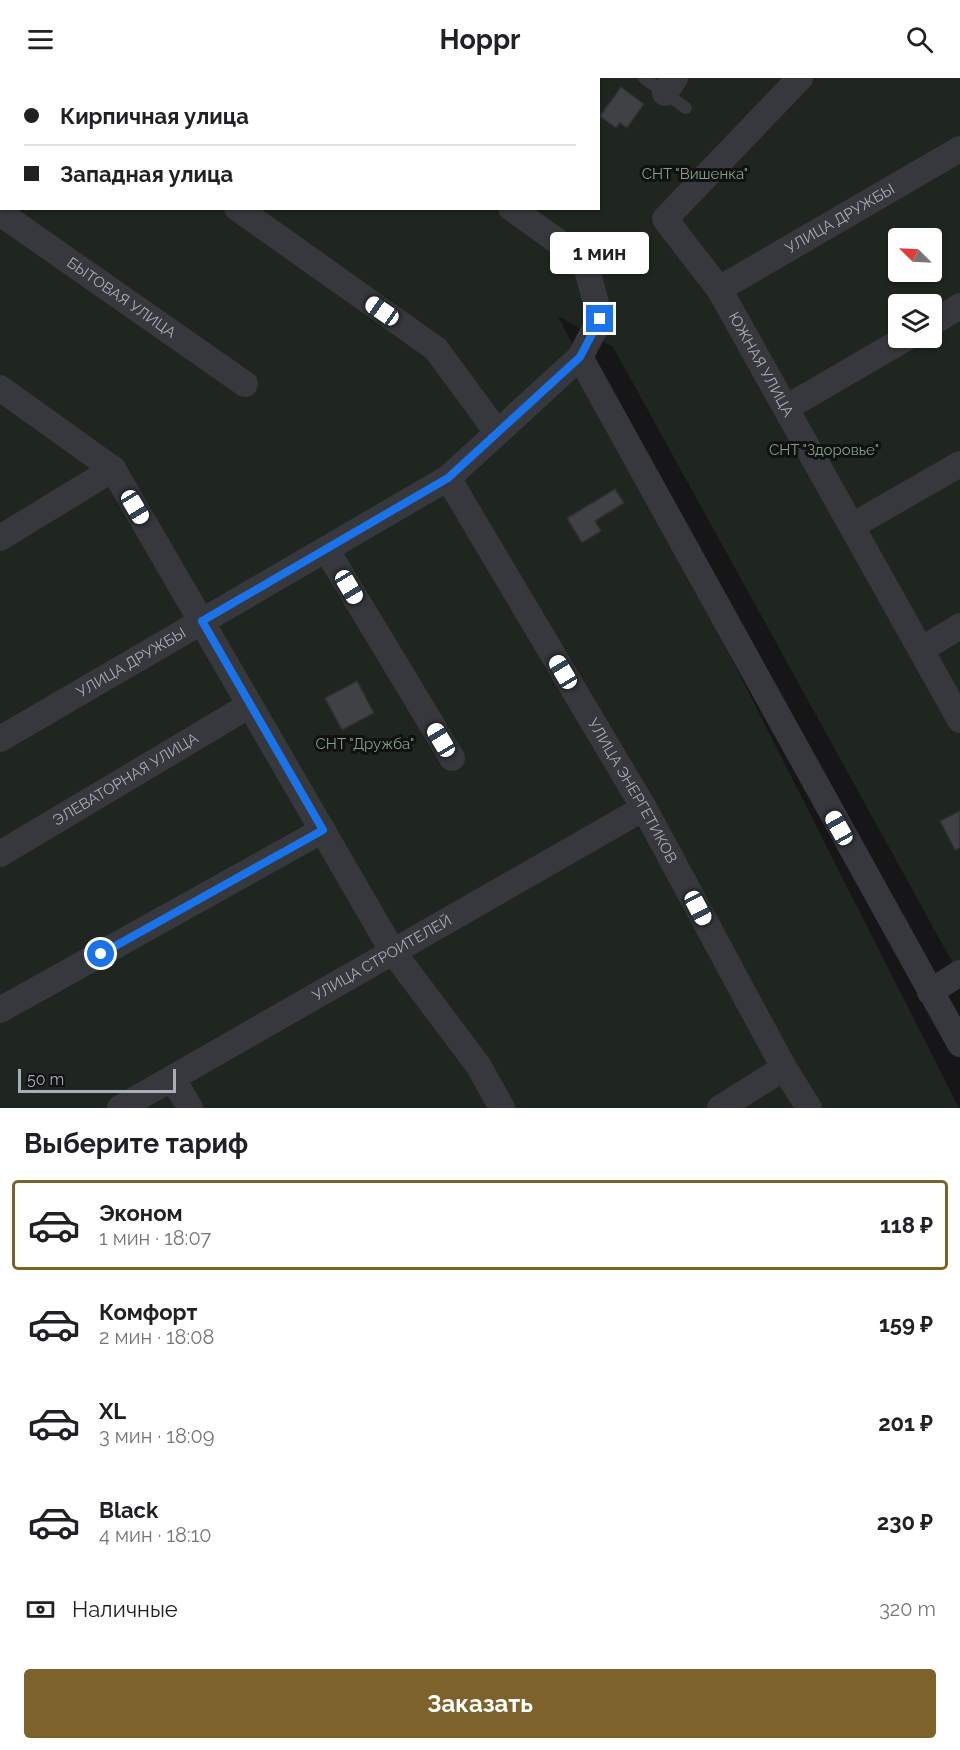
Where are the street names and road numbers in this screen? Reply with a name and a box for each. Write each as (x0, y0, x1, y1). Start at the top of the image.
street label: УЛИЦА ДРУЖБЫ (782, 180, 898, 257)
street label: БЫТОВАЯ УЛИЦА (63, 254, 179, 342)
street label: ЮЖНАЯ УЛИЦА (725, 309, 798, 420)
street label: УЛИЦА ДРУЖБЫ (74, 624, 189, 701)
street label: УЛИЦА ЭНЕРГЕТИКОВ (584, 715, 681, 866)
street label: ЭЛЕВАТОРНАЯ УЛИЦА (49, 729, 201, 830)
street label: УЛИЦА СТРОИТЕЛЕЙ (309, 911, 455, 1005)

